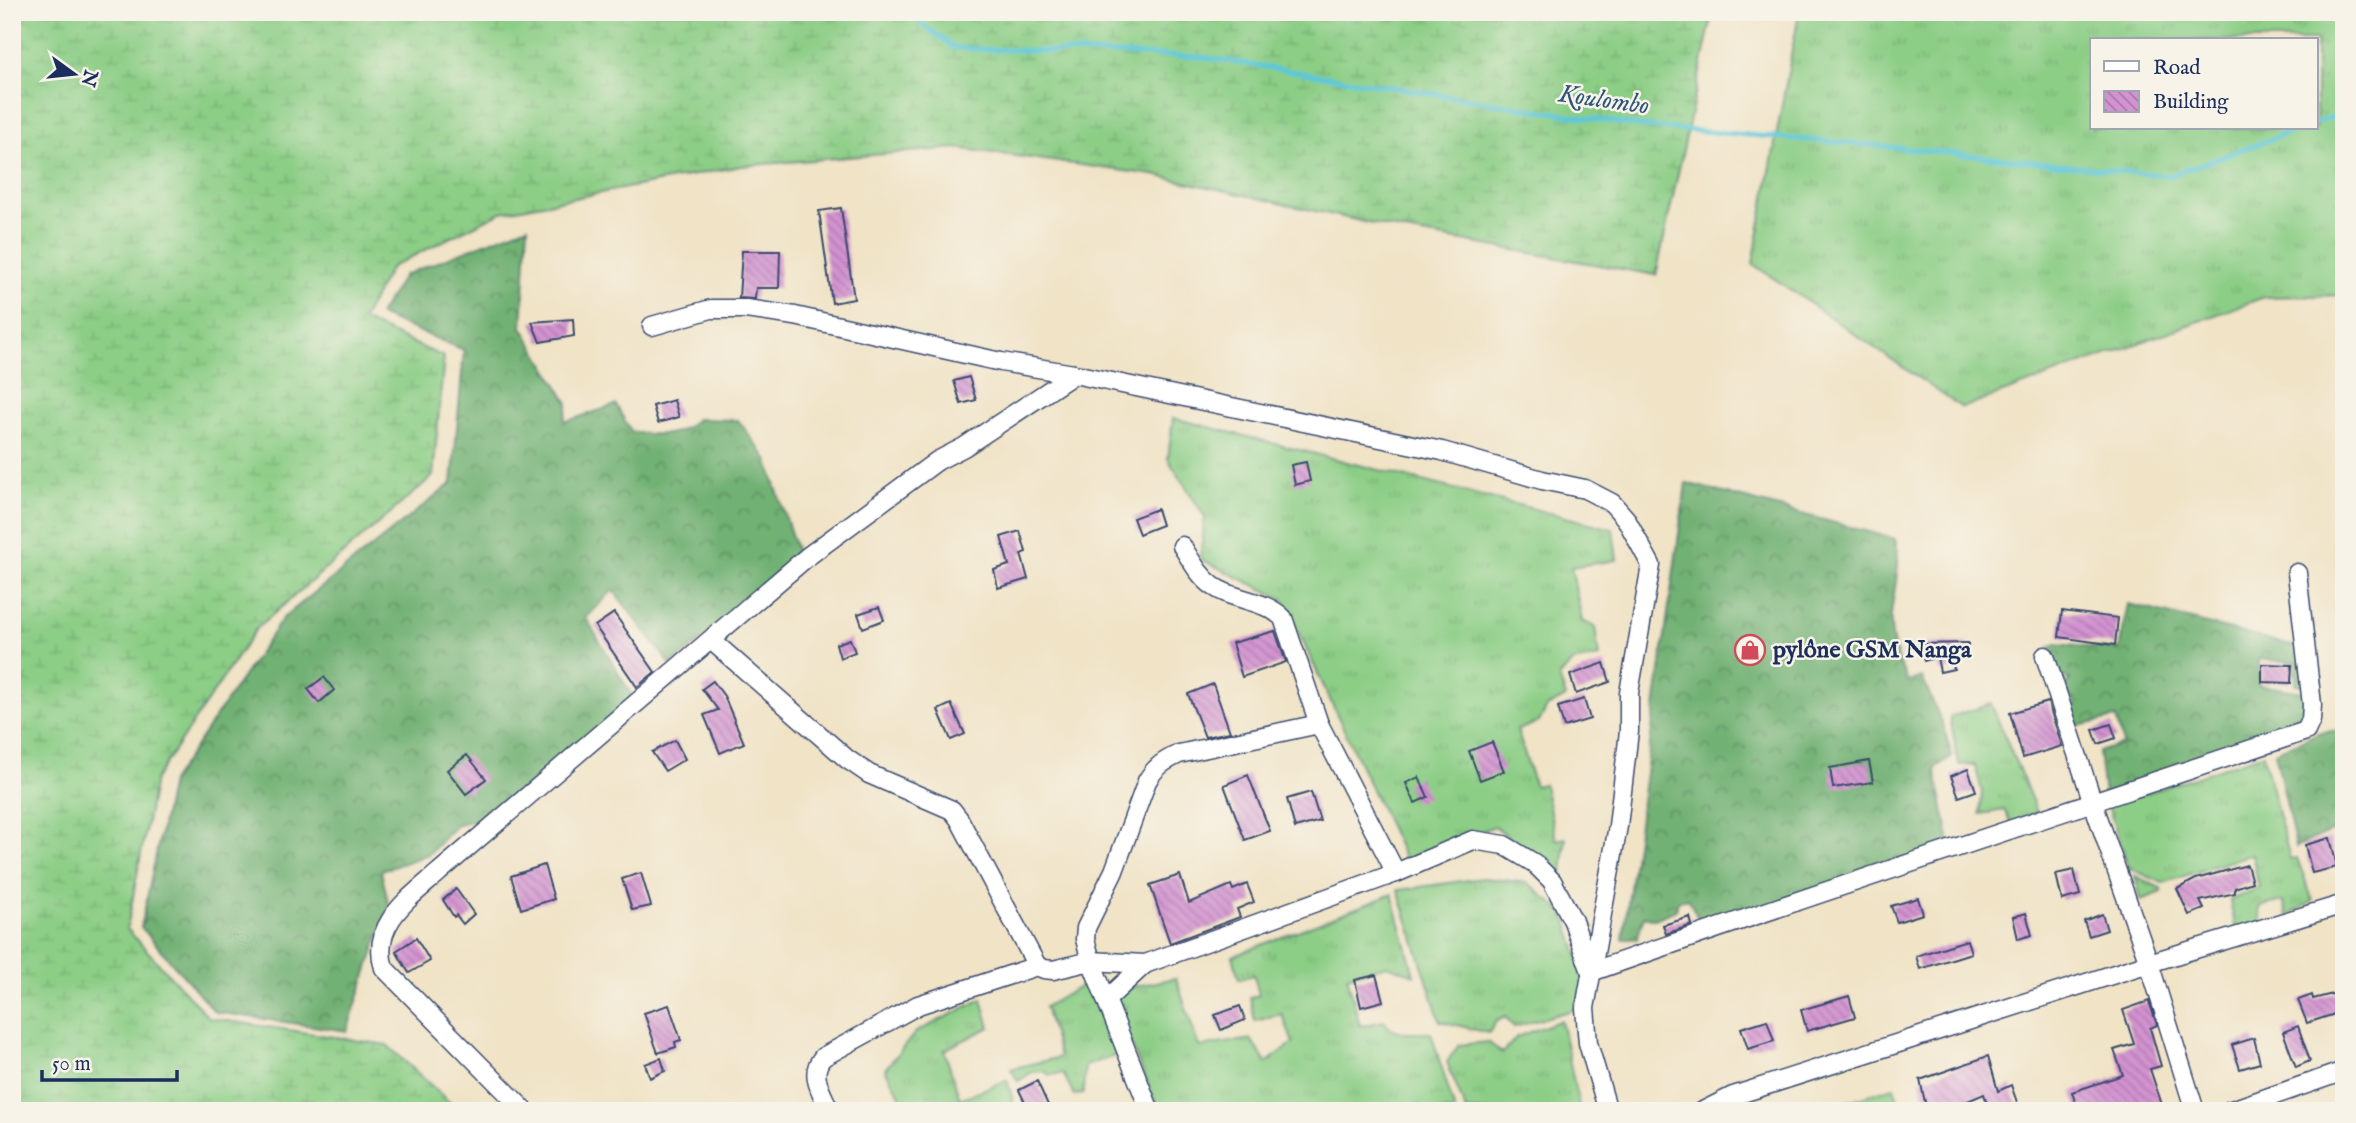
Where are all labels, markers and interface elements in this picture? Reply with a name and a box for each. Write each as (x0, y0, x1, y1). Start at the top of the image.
north arrow (38, 38, 108, 108)
legend (2090, 38, 2318, 130)
text: Road (2153, 55, 2201, 82)
text: N (75, 66, 102, 89)
water label: Koulombo (1556, 77, 1651, 123)
text: Building (2153, 89, 2229, 116)
shop icon: pylône GSM Nanga (1733, 633, 1767, 667)
place label: pylône GSM Nanga (1772, 635, 1972, 666)
scale bar (42, 1039, 177, 1083)
text: 50 m (52, 1051, 91, 1078)

